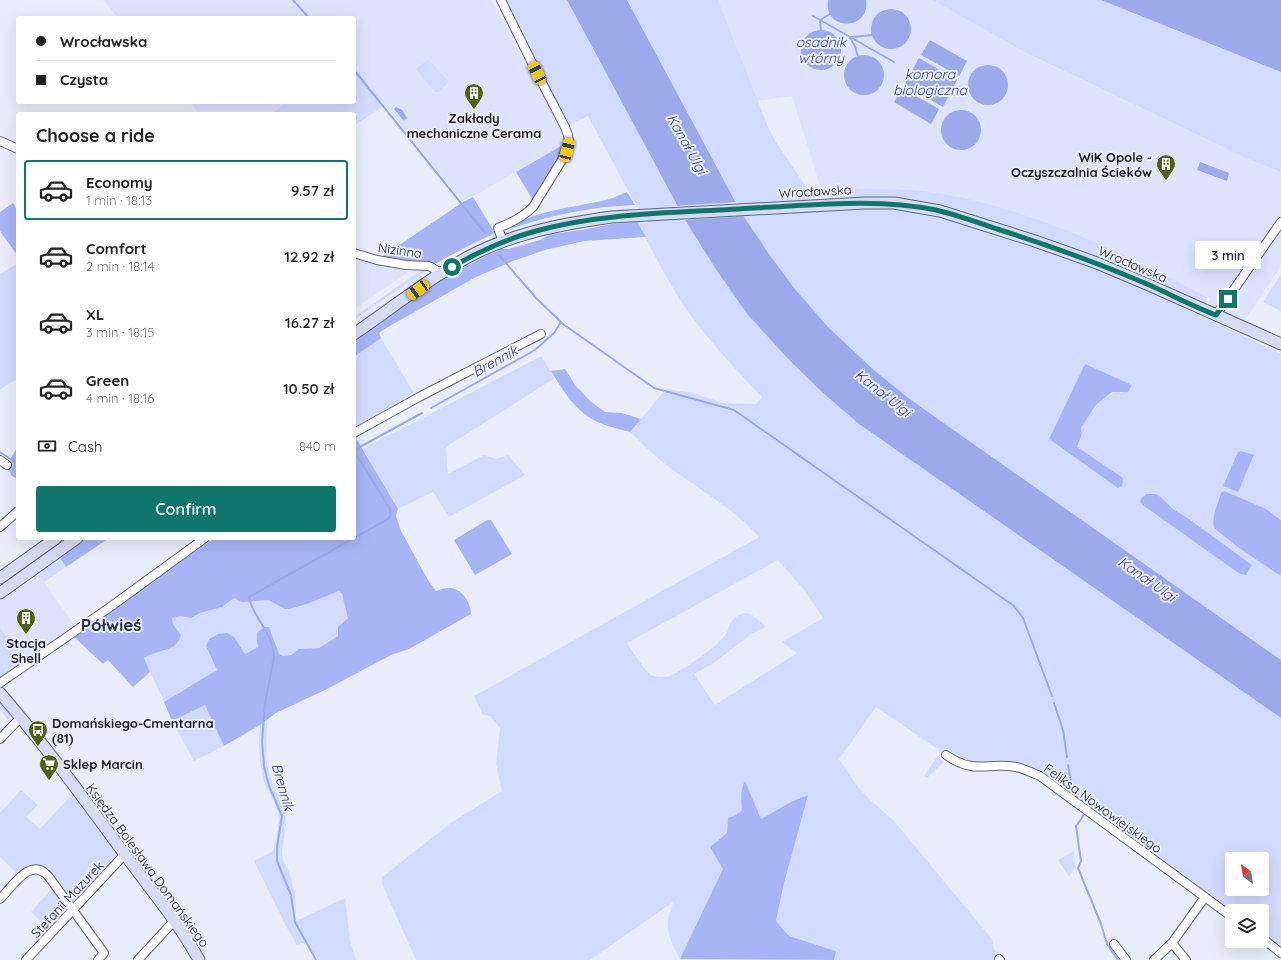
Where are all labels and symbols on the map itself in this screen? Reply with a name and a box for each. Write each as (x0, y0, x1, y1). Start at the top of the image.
water label: osadnik wtórny (796, 33, 848, 67)
car (526, 60, 548, 86)
water label: komora biologiczna (893, 65, 968, 99)
building icon: Zakłady mechaniczne Cerama (463, 82, 485, 110)
place label: Zakłady mechaniczne Cerama (407, 110, 541, 141)
water label: Kanał Ulgi (663, 111, 712, 179)
car (558, 137, 576, 163)
place label: WiK Opole - Oczyszczalnia Ścieków (1011, 149, 1152, 180)
building icon: WiK Opole - Oczyszczalnia Ścieków (1155, 153, 1177, 181)
street label: Wrocławska (778, 181, 852, 201)
street label: Nizinna (377, 239, 423, 261)
callout: 3 min (1195, 241, 1261, 269)
street label: Wrocławska (1096, 242, 1170, 286)
route start (443, 258, 461, 276)
car (405, 278, 431, 302)
route end (1219, 290, 1237, 308)
water label: Brennik (469, 341, 522, 381)
water label: Kanał Ulgi (851, 365, 916, 422)
water label: Kanał Ulgi (1115, 553, 1181, 607)
building icon: Stacja Shell (15, 607, 37, 635)
district label: Półwieś (81, 614, 141, 635)
place label: Stacja Shell (6, 635, 46, 666)
place label: Domańskiego-Cmentarna (81) (52, 715, 214, 746)
bus stop icon: Domańskiego-Cmentarna (81) (27, 719, 49, 747)
supermarket icon: Sklep Marcin (38, 753, 60, 781)
place label: Sklep Marcin (63, 756, 143, 772)
street label: Feliksa Nowowiejskiego (1041, 760, 1165, 856)
water label: Brennik (268, 761, 299, 814)
street label: Księdza Bolesława Domańskiego (83, 780, 213, 950)
north arrow (1225, 852, 1269, 896)
street label: Stefanii Mazurek (27, 857, 107, 941)

